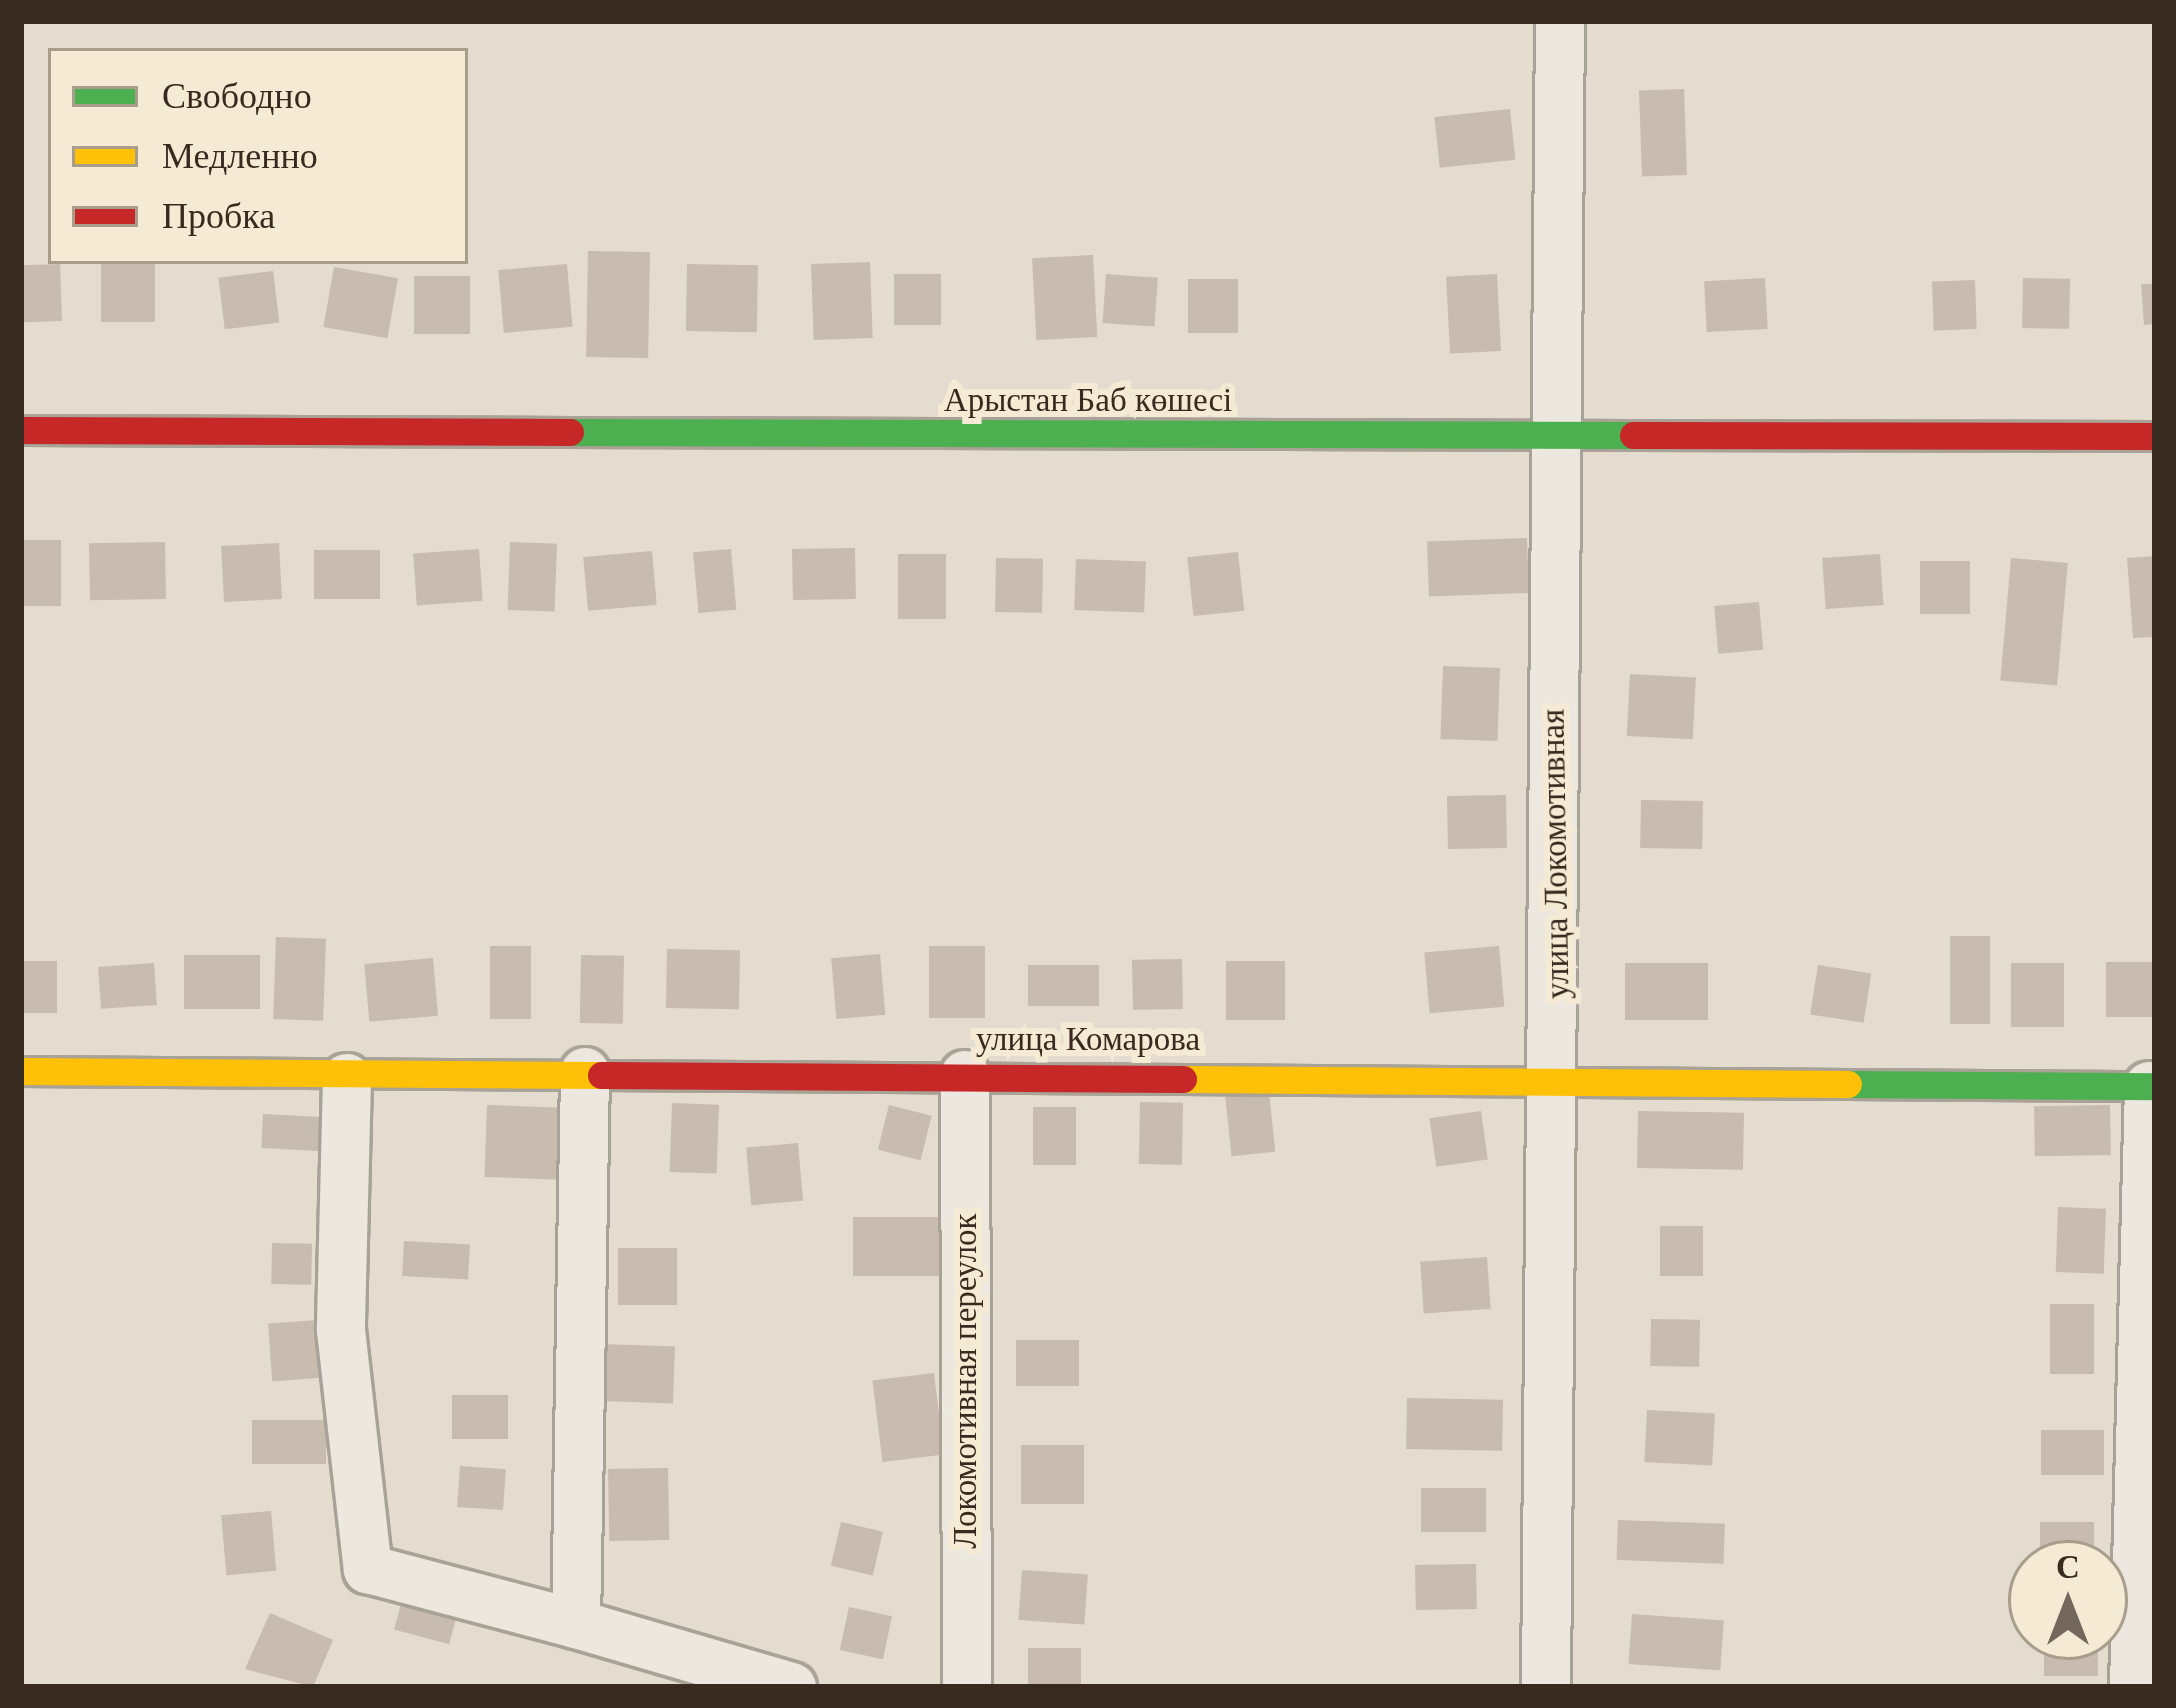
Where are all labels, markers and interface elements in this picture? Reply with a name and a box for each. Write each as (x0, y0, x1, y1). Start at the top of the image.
legend (48, 48, 468, 264)
text: Свободно (162, 76, 312, 116)
text: Медленно (162, 136, 318, 176)
text: Пробка (162, 196, 275, 236)
street label: Арыстан Баб көшесі (944, 381, 1232, 421)
street label: улица Локомотивная (1534, 709, 1578, 999)
street label: улица Комарова (976, 1020, 1200, 1060)
street label: Локомотивная переулок (946, 1213, 986, 1549)
north arrow (2008, 1540, 2128, 1660)
text: С (2056, 1549, 2080, 1585)

